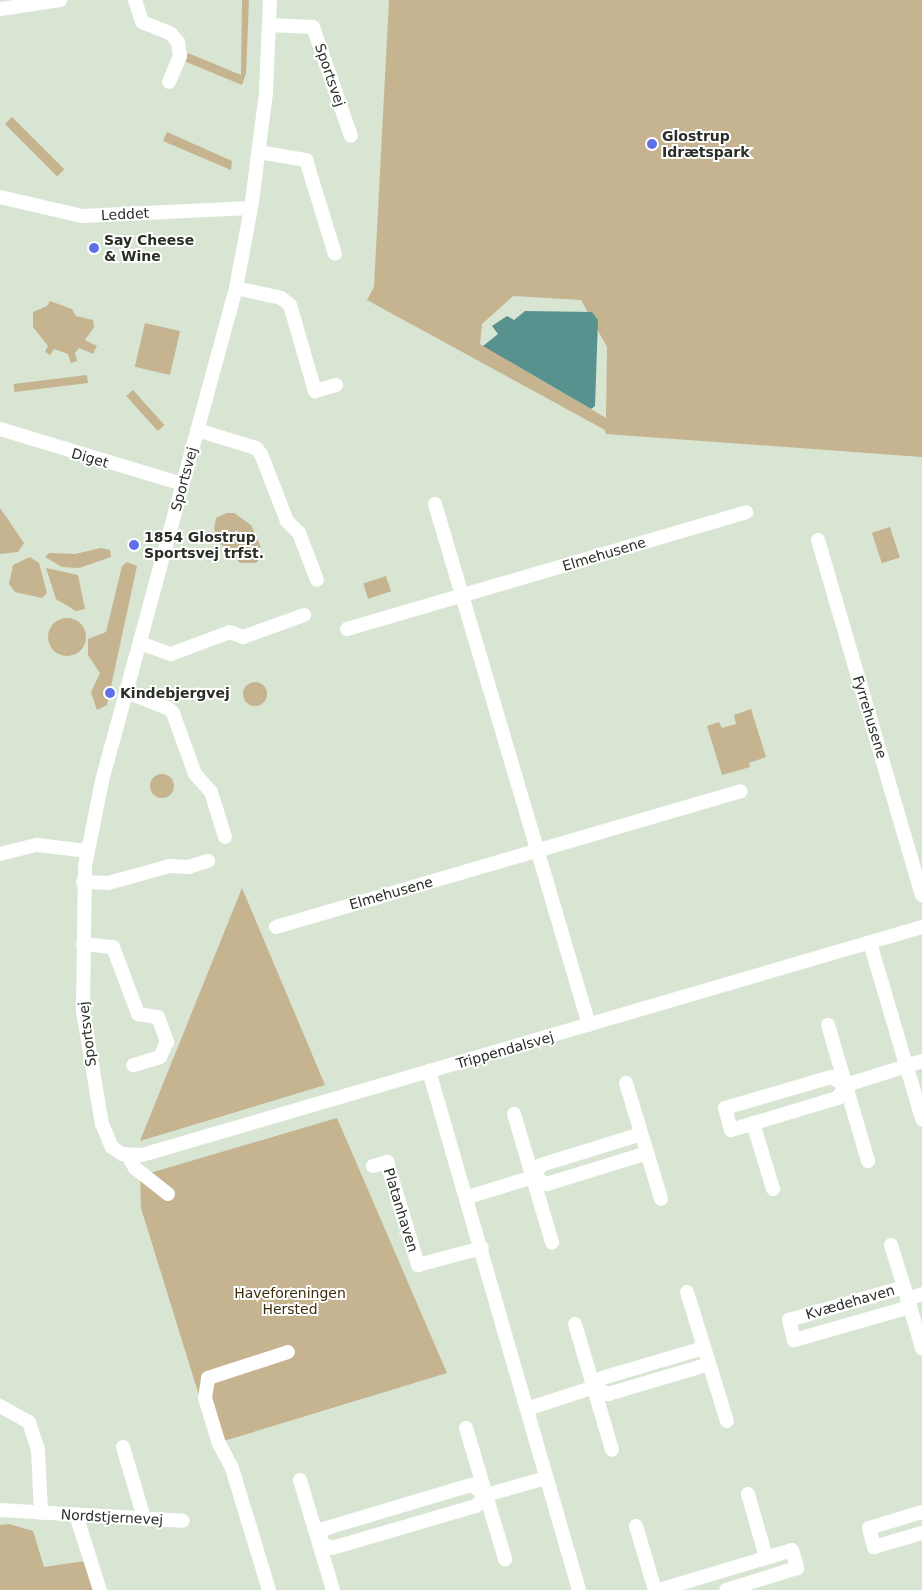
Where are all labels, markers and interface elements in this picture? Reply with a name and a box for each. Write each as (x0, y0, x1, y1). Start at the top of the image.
street label: Sportsvej (311, 41, 349, 109)
place label: Glostrup Idrætspark (662, 128, 750, 160)
marker: Glostrup Idrætspark (646, 138, 658, 150)
street label: Leddet (101, 204, 149, 224)
place label: Say Cheese & Wine (104, 232, 194, 264)
marker: Say Cheese & Wine (88, 242, 100, 254)
street label: Diget (70, 445, 110, 471)
street label: Sportsvej (167, 445, 201, 513)
place label: 1854 Glostrup Sportsvej trfst. (144, 529, 264, 562)
street label: Elmehusene (560, 533, 648, 575)
marker: 1854 Glostrup Sportsvej trfst. (128, 539, 140, 551)
street label: Fyrrehusene (849, 674, 891, 760)
place label: Kindebjergvej (120, 685, 230, 701)
marker: Kindebjergvej (104, 687, 116, 699)
street label: Elmehusene (347, 873, 435, 913)
street label: Sportsvej (75, 1000, 99, 1068)
street label: Trippendalsvej (454, 1028, 556, 1072)
street label: Platanhaven (380, 1166, 422, 1254)
street label: Kvædehaven (803, 1281, 897, 1323)
park label: Haveforeningen Hersted (234, 1285, 346, 1318)
street label: Nordstjernevej (60, 1506, 164, 1528)

